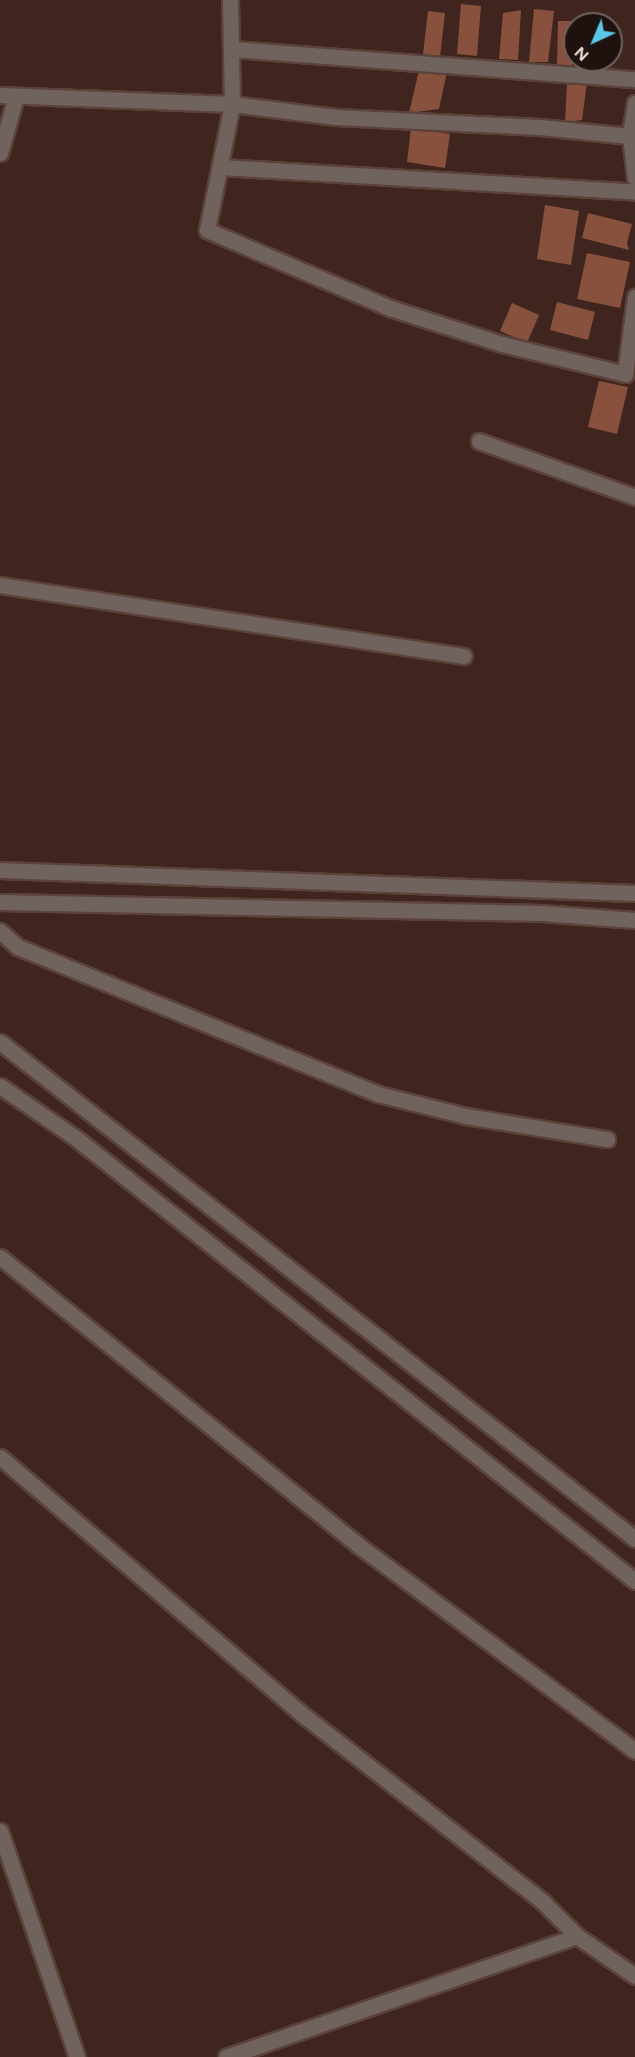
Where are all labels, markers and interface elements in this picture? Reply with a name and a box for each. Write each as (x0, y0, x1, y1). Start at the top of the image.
north arrow (563, 12, 623, 72)
text: N (570, 43, 593, 65)

